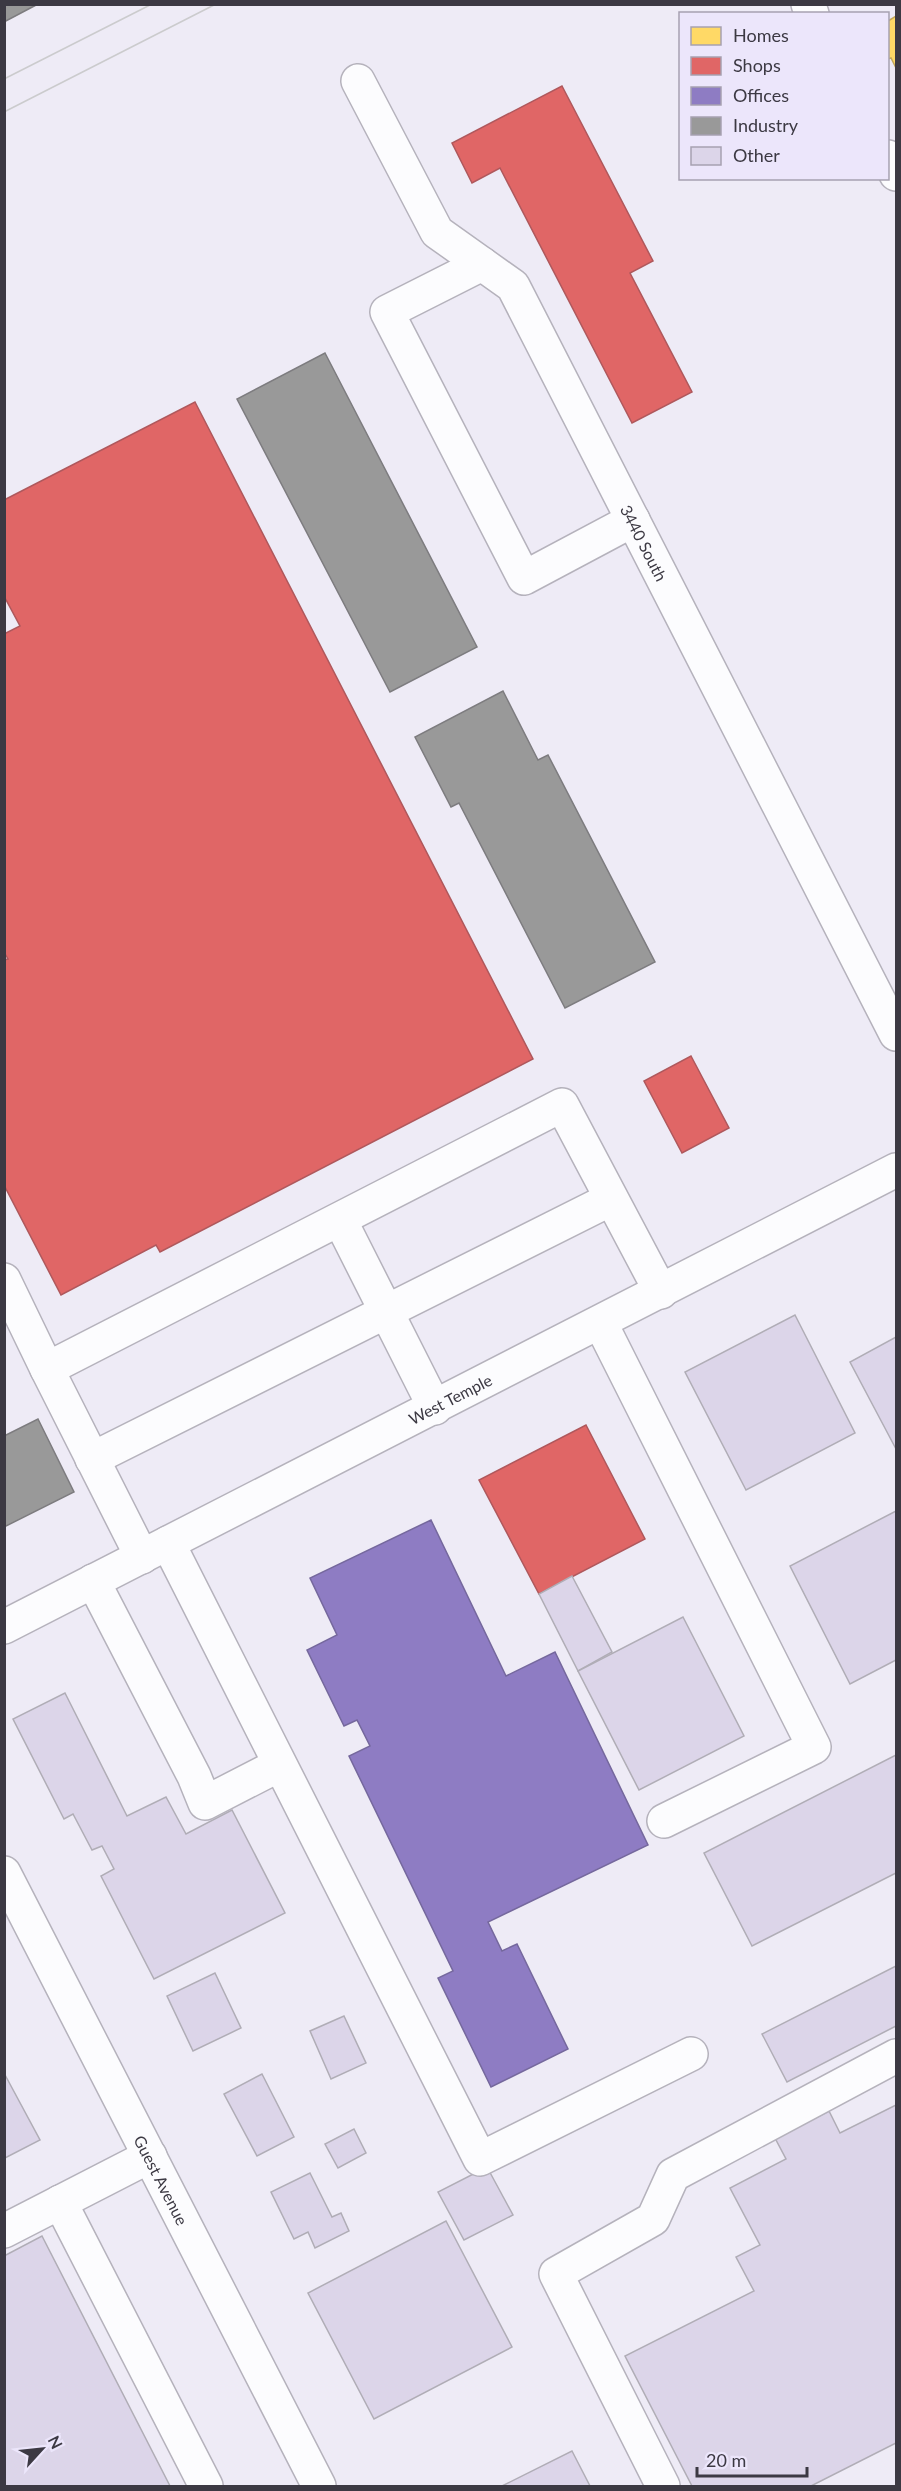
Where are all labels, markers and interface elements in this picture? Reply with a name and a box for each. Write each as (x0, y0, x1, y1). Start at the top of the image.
legend (679, 12, 889, 180)
text: Homes (733, 24, 789, 46)
text: Shops (733, 54, 781, 76)
text: Offices (733, 84, 789, 106)
text: Industry (733, 114, 799, 136)
text: Other (733, 144, 780, 166)
street label: 3440 South (617, 502, 672, 584)
street label: West Temple (405, 1369, 495, 1428)
street label: Guest Avenue (131, 2132, 193, 2228)
north arrow (12, 2419, 72, 2479)
text: N (45, 2432, 67, 2452)
scale bar (697, 2440, 806, 2478)
text: 20 m (706, 2449, 746, 2471)

